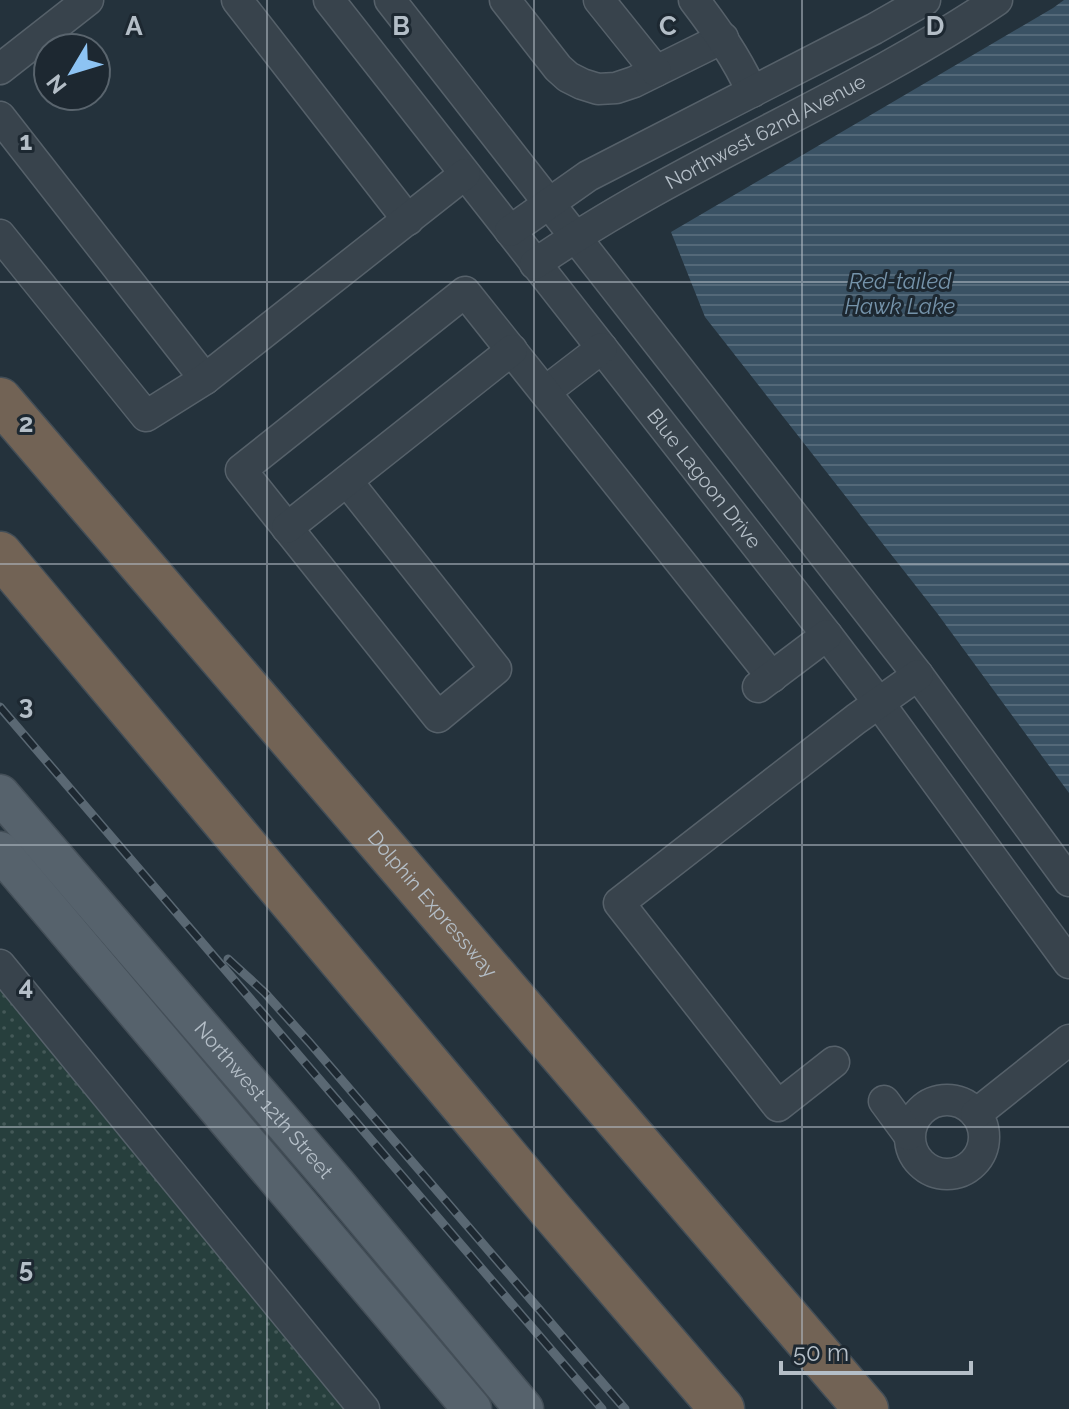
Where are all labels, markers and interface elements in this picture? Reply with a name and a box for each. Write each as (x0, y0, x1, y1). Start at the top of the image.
text: A (125, 11, 143, 41)
text: B (392, 11, 410, 41)
text: C (659, 11, 677, 41)
text: D (926, 11, 944, 41)
north arrow (32, 32, 112, 112)
street label: Northwest 62nd Avenue (661, 69, 870, 194)
text: N (41, 70, 72, 99)
text: 1 (20, 126, 33, 156)
water label: Red-tailed Hawk Lake (845, 268, 956, 319)
street label: Blue Lagoon Drive (642, 404, 767, 553)
text: 2 (19, 408, 33, 438)
text: 3 (19, 690, 33, 720)
street label: Dolphin Expressway (363, 825, 502, 983)
text: 4 (19, 971, 33, 1001)
street label: Northwest 12th Street (190, 1017, 338, 1184)
text: 5 (19, 1253, 33, 1283)
scale bar (781, 1325, 971, 1375)
text: 50 m (793, 1338, 849, 1367)

